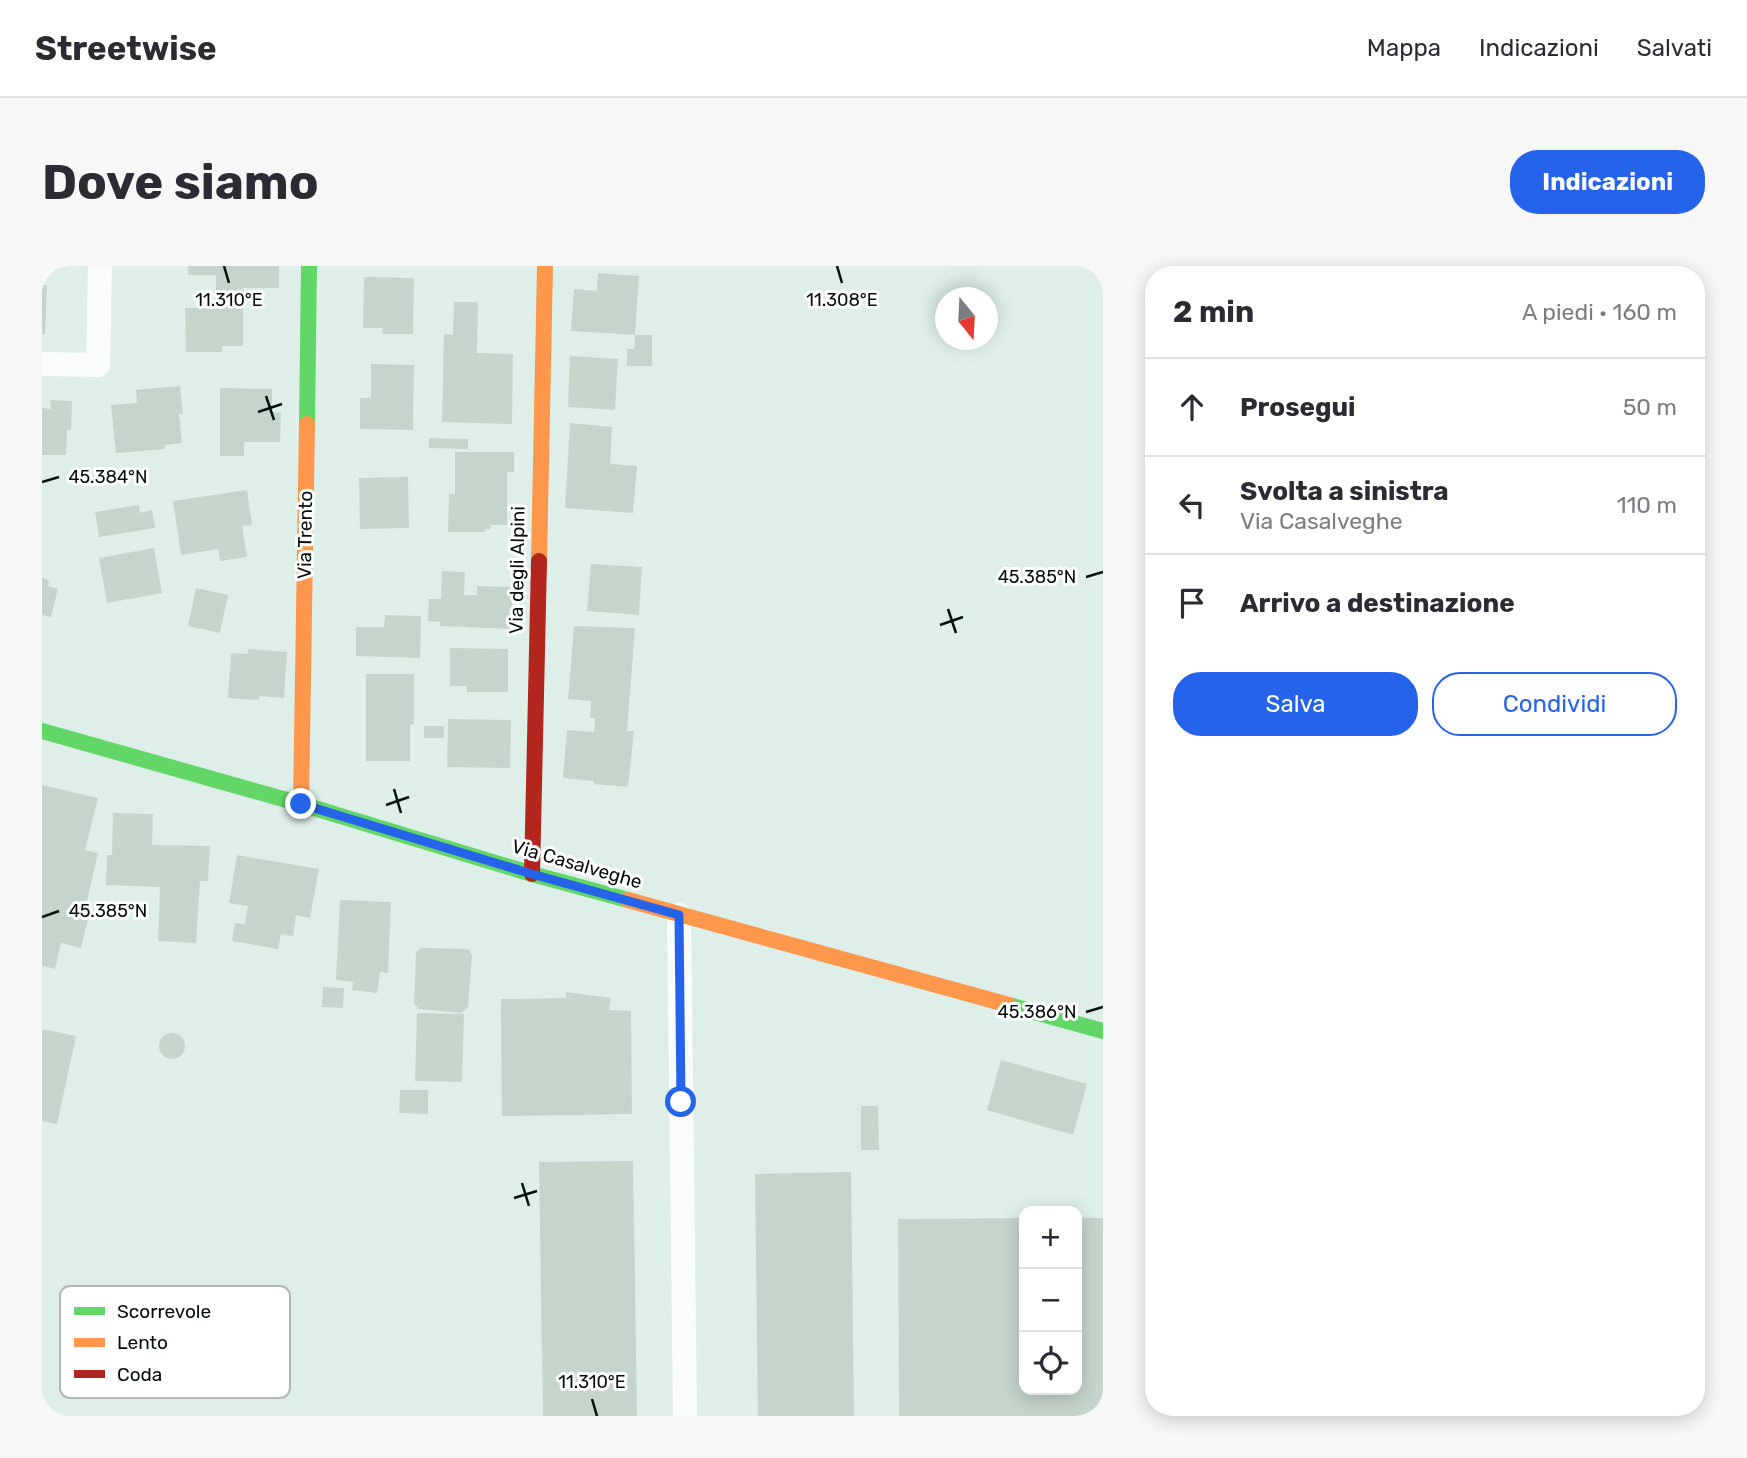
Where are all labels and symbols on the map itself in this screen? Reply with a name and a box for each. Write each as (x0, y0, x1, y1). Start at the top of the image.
north arrow (935, 287, 998, 350)
text: 11.310°E (195, 289, 263, 311)
text: 11.308°E (806, 289, 878, 311)
text: 45.384°N (68, 466, 148, 488)
street label: Via Trento (293, 491, 317, 579)
street label: Via degli Alpini (504, 506, 530, 634)
text: 45.385°N (998, 566, 1076, 588)
route end (285, 788, 316, 819)
street label: Via Casalveghe (509, 834, 645, 894)
text: 45.385°N (69, 900, 147, 922)
text: 45.386°N (998, 1001, 1076, 1023)
route start (665, 1086, 696, 1117)
legend (60, 1286, 290, 1398)
text: Scorrevole (117, 1300, 211, 1323)
text: Lento (117, 1331, 168, 1354)
text: Coda (117, 1363, 162, 1386)
text: 11.310°E (558, 1371, 626, 1393)

